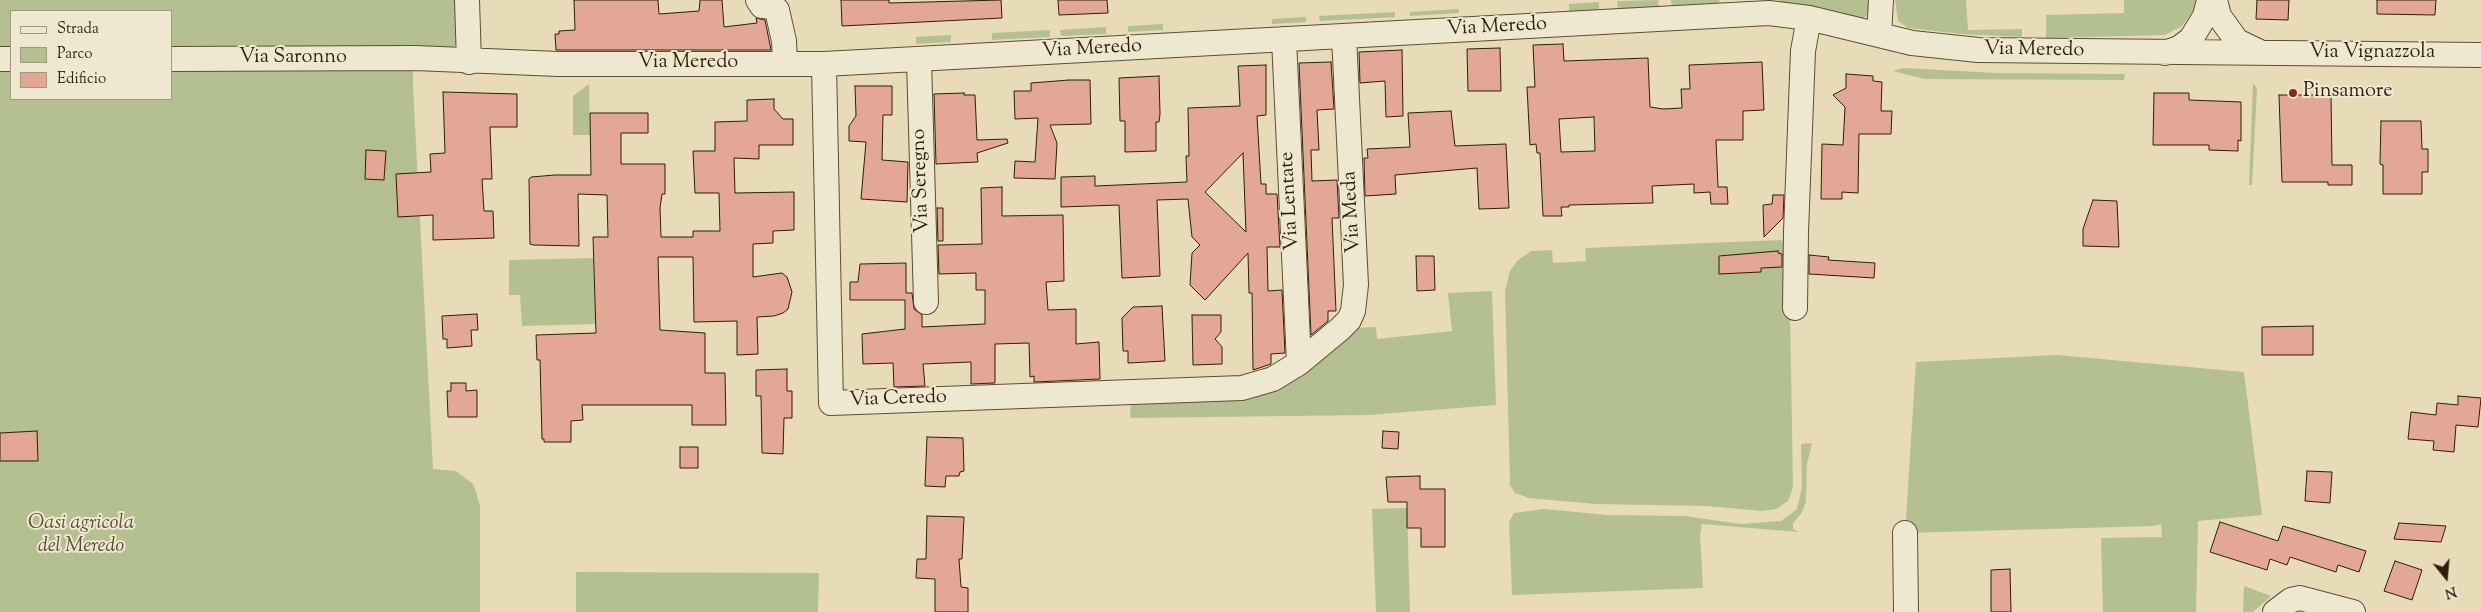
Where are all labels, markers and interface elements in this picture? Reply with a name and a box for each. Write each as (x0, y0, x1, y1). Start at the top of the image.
legend (10, 10, 172, 100)
street label: Via Meredo (1446, 13, 1548, 43)
text: Strada (57, 19, 99, 40)
street label: Via Meredo (1041, 35, 1143, 65)
street label: Via Meredo (1984, 38, 2084, 64)
street label: Via Vignazzola (2309, 42, 2435, 66)
text: Parco (57, 44, 93, 65)
street label: Via Saronno (239, 47, 347, 71)
street label: Via Meredo (638, 52, 738, 76)
text: Edificio (57, 69, 106, 90)
place label: Pinsamore (2303, 81, 2393, 105)
marker: Pinsamore (2287, 87, 2299, 99)
street label: Via Seregno (908, 128, 936, 234)
street label: Via Lentate (1276, 151, 1306, 251)
street label: Via Meda (1339, 170, 1367, 254)
street label: Via Ceredo (849, 386, 947, 414)
park label: Oasi agricola del Meredo (28, 513, 134, 560)
north arrow (2421, 552, 2471, 602)
text: N (2442, 580, 2459, 603)

